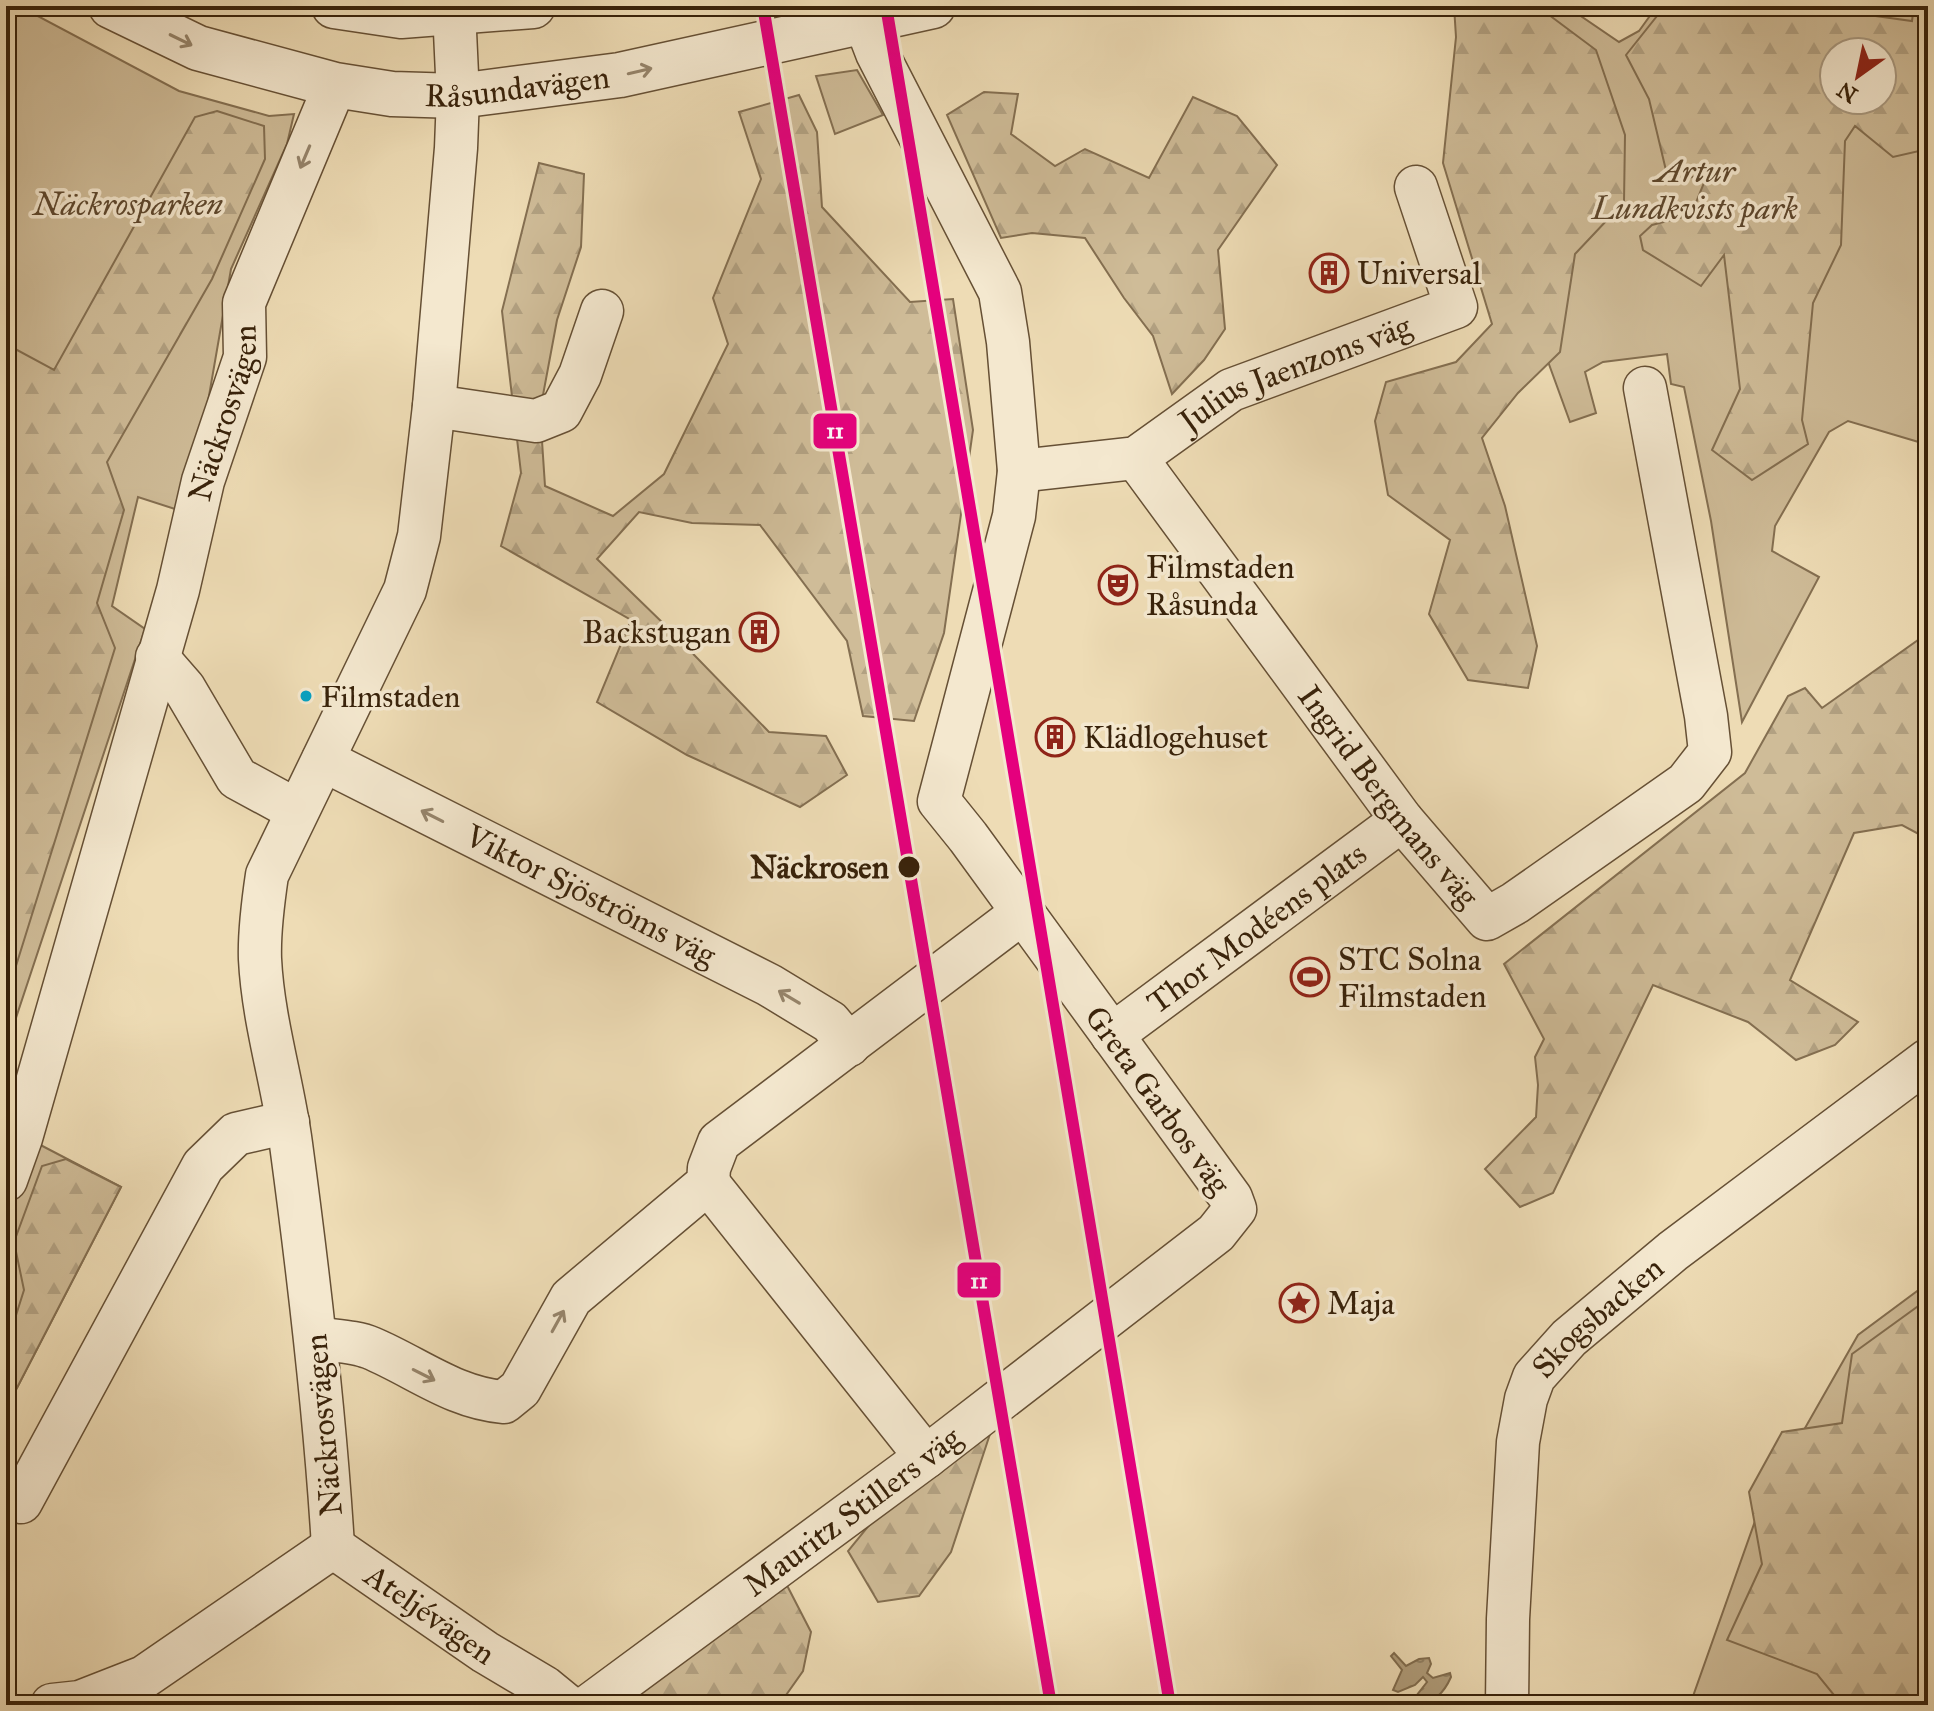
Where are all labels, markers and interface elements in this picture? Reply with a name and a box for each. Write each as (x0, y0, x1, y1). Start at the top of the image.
one-way arrow (168, 33, 192, 48)
north arrow (1818, 36, 1898, 116)
street label: Råsundavägen (424, 58, 612, 116)
one-way arrow (626, 63, 652, 78)
text: N (1832, 76, 1863, 109)
one-way arrow (296, 144, 311, 169)
park label: Artur Lundkvists park (1590, 152, 1798, 228)
park label: Näckrosparken (31, 185, 223, 224)
building icon: Universal (1308, 252, 1350, 294)
place label: Universal (1357, 254, 1482, 293)
street label: Julius Jaenzons väg (1169, 306, 1417, 442)
street label: Näckrosvägen (180, 325, 265, 505)
line badge: 11 (812, 412, 858, 450)
text: 11 (826, 417, 844, 444)
place label: Filmstaden Råsunda (1146, 548, 1294, 624)
theatre icon: Filmstaden Råsunda (1097, 564, 1139, 606)
building icon: Backstugan (738, 611, 780, 653)
place label: Backstugan (582, 613, 731, 652)
street label: Ingrid Bergmans väg (1290, 678, 1488, 916)
place label: Filmstaden (321, 679, 460, 715)
marker: Filmstaden (298, 688, 314, 704)
building icon: Klädlogehuset (1034, 716, 1076, 758)
place label: Klädlogehuset (1083, 718, 1268, 757)
one-way arrow (421, 808, 445, 824)
street label: Viktor Sjöströms väg (458, 816, 723, 975)
street label: Thor Modéens plats (1140, 834, 1374, 1022)
place label: Näckrosen (750, 848, 890, 887)
marker: Näckrosen (896, 854, 922, 880)
place label: STC Solna Filmstaden (1338, 940, 1486, 1016)
sports icon: STC Solna Filmstaden (1289, 956, 1331, 998)
one-way arrow (778, 988, 801, 1004)
street label: Greta Garbos väg (1076, 998, 1240, 1203)
street label: Skogsbacken (1524, 1248, 1672, 1386)
line badge: 11 (956, 1261, 1002, 1299)
text: 11 (970, 1267, 988, 1294)
place icon: Maja (1278, 1282, 1320, 1324)
place label: Maja (1327, 1284, 1395, 1323)
one-way arrow (550, 1310, 566, 1333)
street label: Näckrosvägen (296, 1332, 351, 1518)
one-way arrow (411, 1367, 435, 1383)
street label: Mauritz Stillers väg (736, 1418, 970, 1605)
street label: Ateljévägen (355, 1555, 503, 1673)

